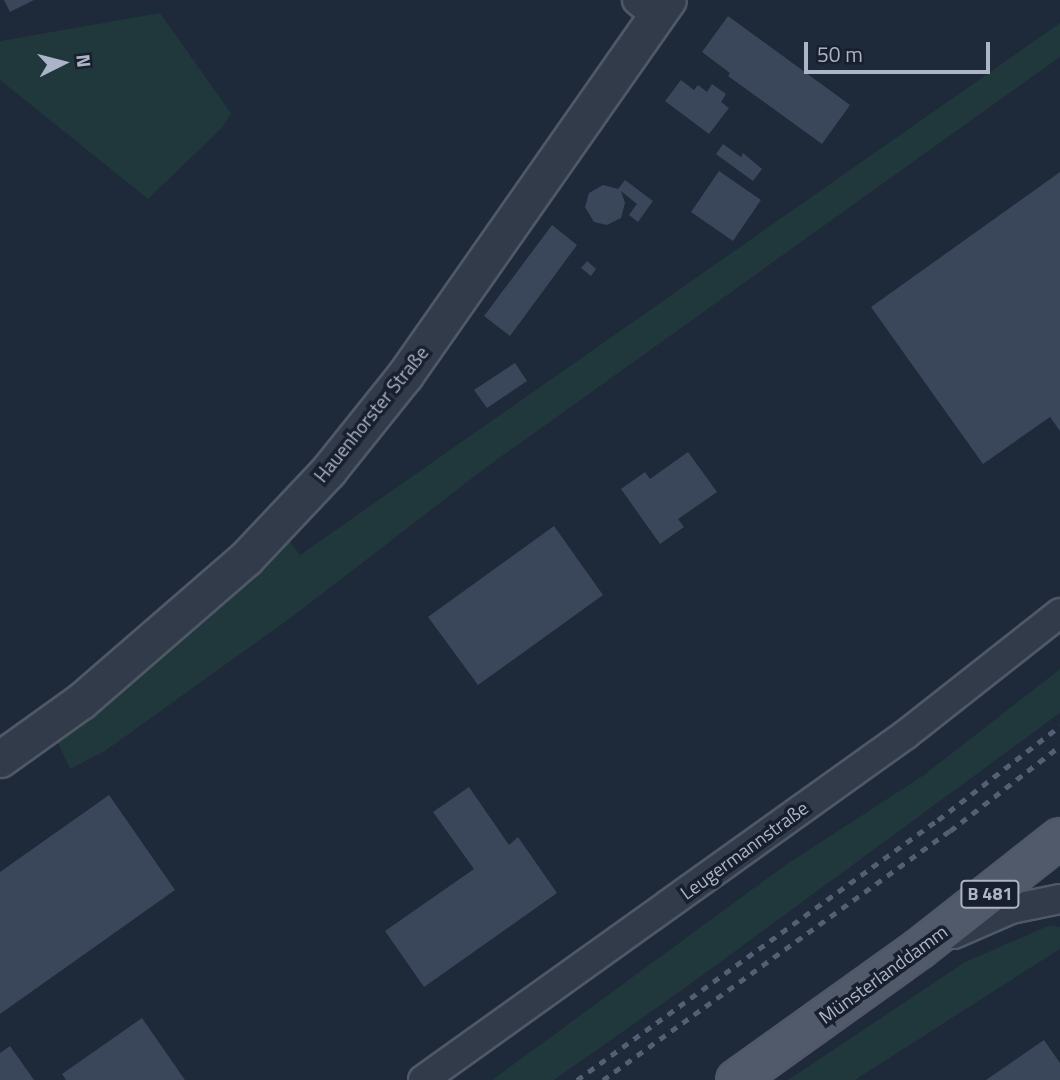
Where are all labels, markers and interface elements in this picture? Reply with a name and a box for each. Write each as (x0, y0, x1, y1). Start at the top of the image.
north arrow (28, 28, 98, 98)
scale bar (808, 28, 993, 72)
text: 50 m (817, 38, 863, 70)
text: N (69, 53, 99, 69)
street label: Hauenhorster Straße (309, 341, 433, 487)
street label: Leugermannstraße (676, 796, 812, 904)
road number: B 481 (960, 880, 1020, 908)
street label: Münsterlanddamm (814, 920, 952, 1028)

